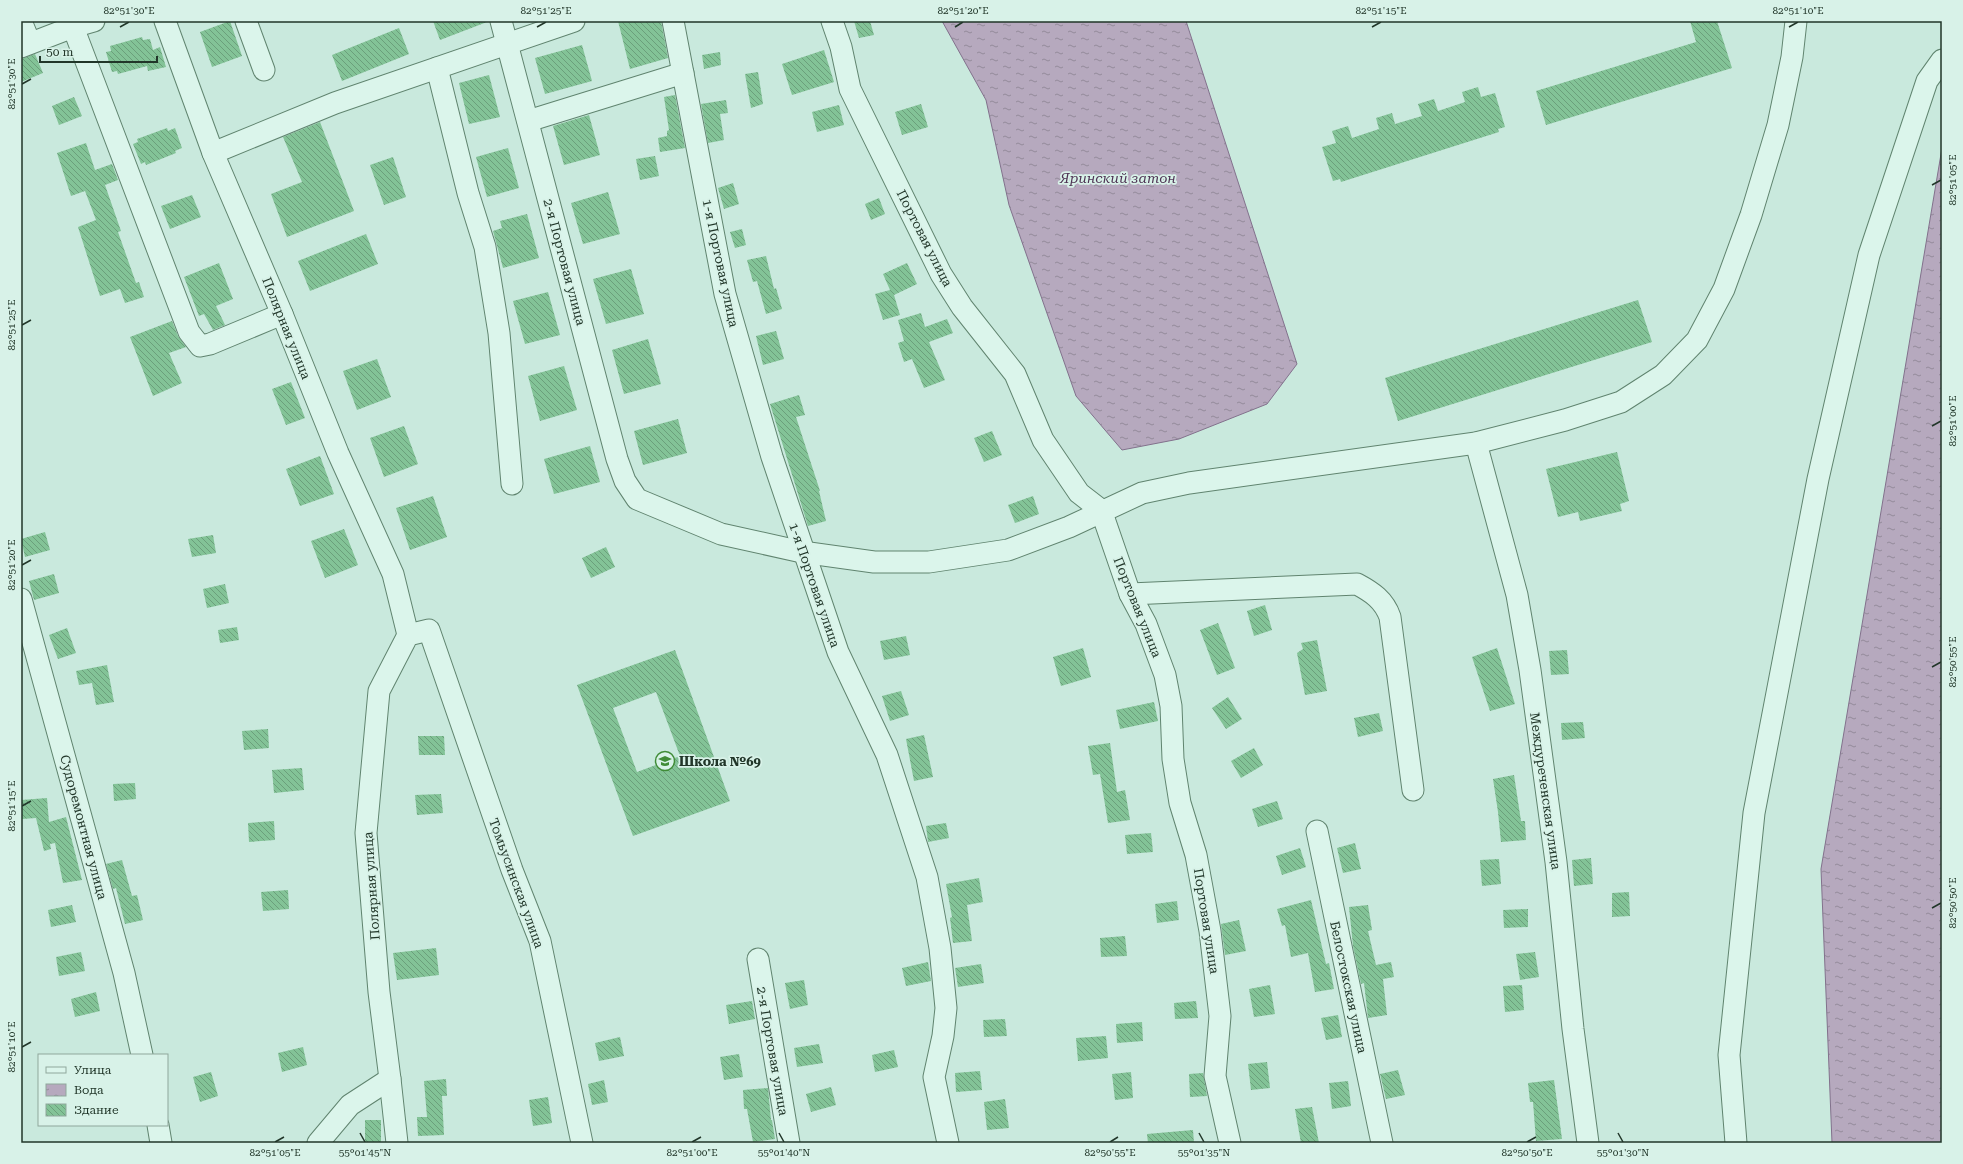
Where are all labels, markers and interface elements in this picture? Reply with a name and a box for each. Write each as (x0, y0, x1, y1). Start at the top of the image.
text: 82°51'30"E (103, 5, 155, 16)
text: 82°51'25"E (520, 5, 572, 16)
text: 82°51'20"E (937, 5, 989, 16)
text: 82°51'15"E (1355, 5, 1407, 16)
text: 82°51'10"E (1772, 5, 1824, 16)
scale bar (40, 38, 157, 64)
text: 50 m (46, 45, 73, 59)
text: 82°51'30"E (6, 58, 17, 110)
text: 82°51'05"E (1947, 154, 1958, 206)
water label: Яринский затон (1059, 170, 1176, 186)
street label: Портовая улица (894, 187, 956, 289)
street label: 2-я Портовая улица (540, 197, 589, 327)
street label: 1-я Портовая улица (700, 198, 741, 329)
street label: Полярная улица (259, 275, 314, 381)
text: 82°51'25"E (6, 299, 17, 351)
text: 82°51'00"E (1947, 395, 1958, 447)
street label: 1-я Портовая улица (786, 521, 843, 649)
text: 82°51'20"E (6, 539, 17, 591)
street label: Портовая улица (1111, 555, 1165, 660)
text: 82°50'55"E (1947, 636, 1958, 688)
street label: Междуреченская улица (1527, 711, 1564, 871)
school or university icon: Школа №69 (654, 750, 676, 772)
street label: Судоремонтная улица (57, 753, 110, 901)
place label: Школа №69 (679, 754, 761, 769)
text: 82°51'15"E (6, 780, 17, 832)
street label: Томьусинская улица (486, 816, 547, 950)
street label: Полярная улица (360, 831, 383, 941)
street label: Портовая улица (1191, 867, 1222, 975)
text: 82°50'50"E (1947, 877, 1958, 929)
street label: Белостокская улица (1327, 920, 1370, 1054)
street label: 2-я Портовая улица (754, 985, 791, 1117)
text: 82°51'10"E (6, 1021, 17, 1073)
legend (38, 1054, 168, 1126)
text: Улица (74, 1063, 112, 1077)
text: Вода (74, 1083, 104, 1097)
text: Здание (74, 1103, 119, 1117)
text: 82°51'05"E (249, 1147, 301, 1158)
text: 55°01'45"N (339, 1147, 391, 1158)
text: 82°51'00"E (666, 1147, 718, 1158)
text: 55°01'40"N (758, 1147, 810, 1158)
text: 82°50'55"E (1084, 1147, 1136, 1158)
text: 55°01'35"N (1178, 1147, 1230, 1158)
text: 82°50'50"E (1501, 1147, 1553, 1158)
text: 55°01'30"N (1597, 1147, 1649, 1158)

